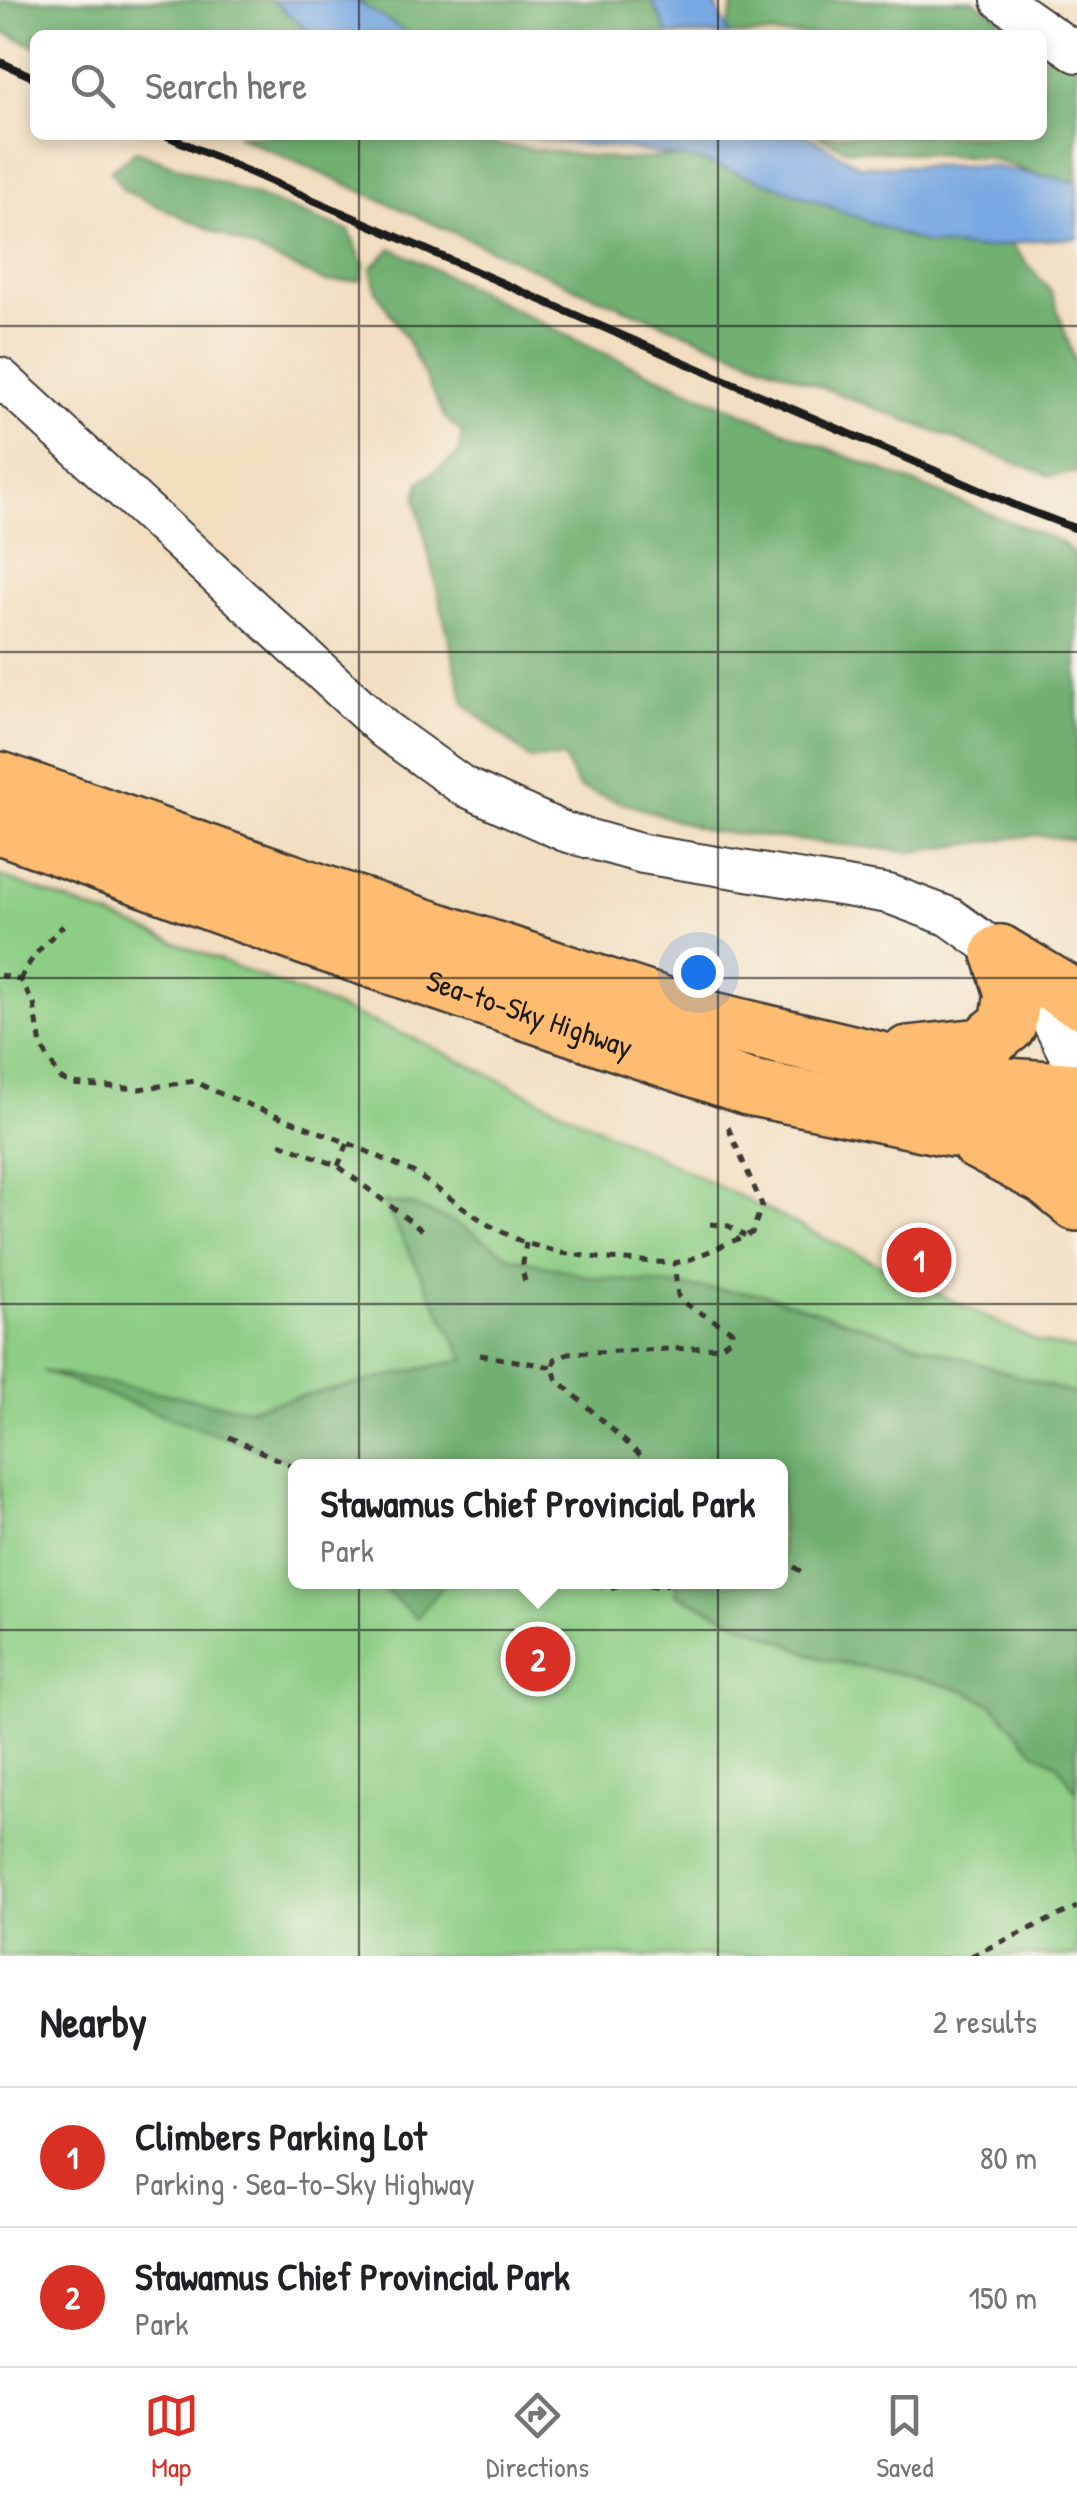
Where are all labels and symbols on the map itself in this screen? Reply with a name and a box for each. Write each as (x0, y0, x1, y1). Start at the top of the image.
your location (673, 947, 724, 998)
street label: Sea-to-Sky Highway (422, 960, 638, 1067)
pin: 1 (886, 1222, 952, 1298)
pin: 2 (506, 1622, 570, 1696)

